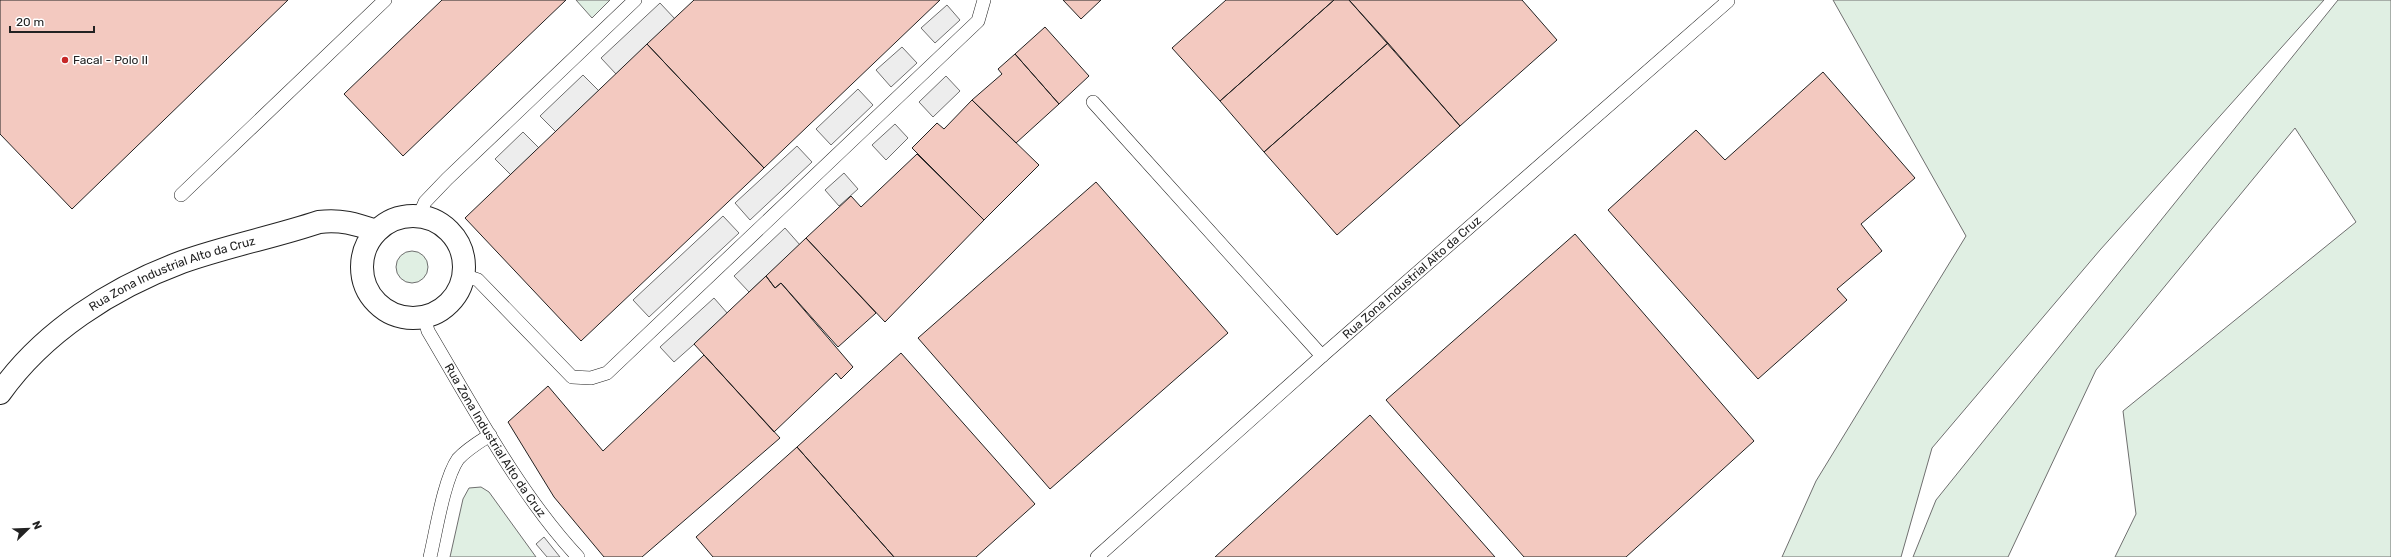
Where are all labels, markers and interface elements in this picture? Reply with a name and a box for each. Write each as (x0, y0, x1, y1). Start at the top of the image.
scale bar (10, 8, 94, 34)
text: 20 m (16, 15, 44, 29)
place label: Facal - Polo II (73, 53, 148, 67)
marker: Facal - Polo II (60, 55, 70, 65)
street label: Rua Zona Industrial Alto da Cruz (1340, 213, 1484, 342)
street label: Rua Zona Industrial Alto da Cruz (86, 234, 257, 314)
street label: Rua Zona Industrial Alto da Cruz (442, 361, 549, 520)
north arrow (8, 509, 48, 549)
text: N (29, 519, 44, 532)

